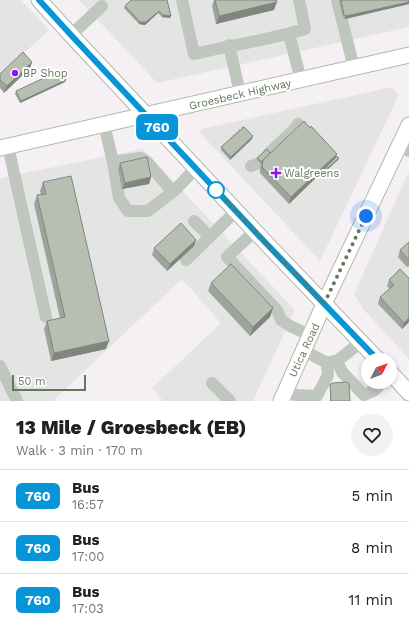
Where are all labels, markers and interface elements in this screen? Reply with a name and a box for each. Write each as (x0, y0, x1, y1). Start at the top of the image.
place label: BP Shop (23, 67, 68, 80)
marker: BP Shop (10, 68, 20, 78)
street label: Groesbeck Highway (188, 76, 293, 113)
line badge: 760 (134, 114, 180, 140)
text: 760 (144, 119, 170, 135)
place label: Walgreens (284, 167, 339, 180)
marker: Walgreens (271, 168, 281, 178)
unlabelled marker (207, 181, 225, 199)
your location (356, 206, 376, 226)
street label: Utica Road (286, 321, 323, 379)
north arrow (361, 353, 397, 389)
map controls (361, 353, 397, 389)
scale bar (12, 373, 86, 392)
text: 50 m (18, 375, 45, 388)
button: heart (351, 414, 393, 456)
text: 13 Mile / Groesbeck (EB) (16, 416, 247, 439)
text: Walk · 3 min · 170 m (16, 443, 143, 458)
text: Bus (72, 479, 100, 497)
text: 5 min (352, 487, 393, 505)
text: 760 (25, 488, 51, 504)
text: 16:57 (72, 497, 104, 512)
text: Bus (72, 531, 100, 549)
text: 8 min (351, 539, 393, 557)
text: 760 (25, 540, 51, 556)
text: 17:00 (72, 549, 104, 564)
text: Bus (72, 583, 100, 601)
text: 11 min (349, 591, 393, 609)
text: 760 (25, 592, 51, 608)
text: 17:03 (72, 601, 104, 616)

